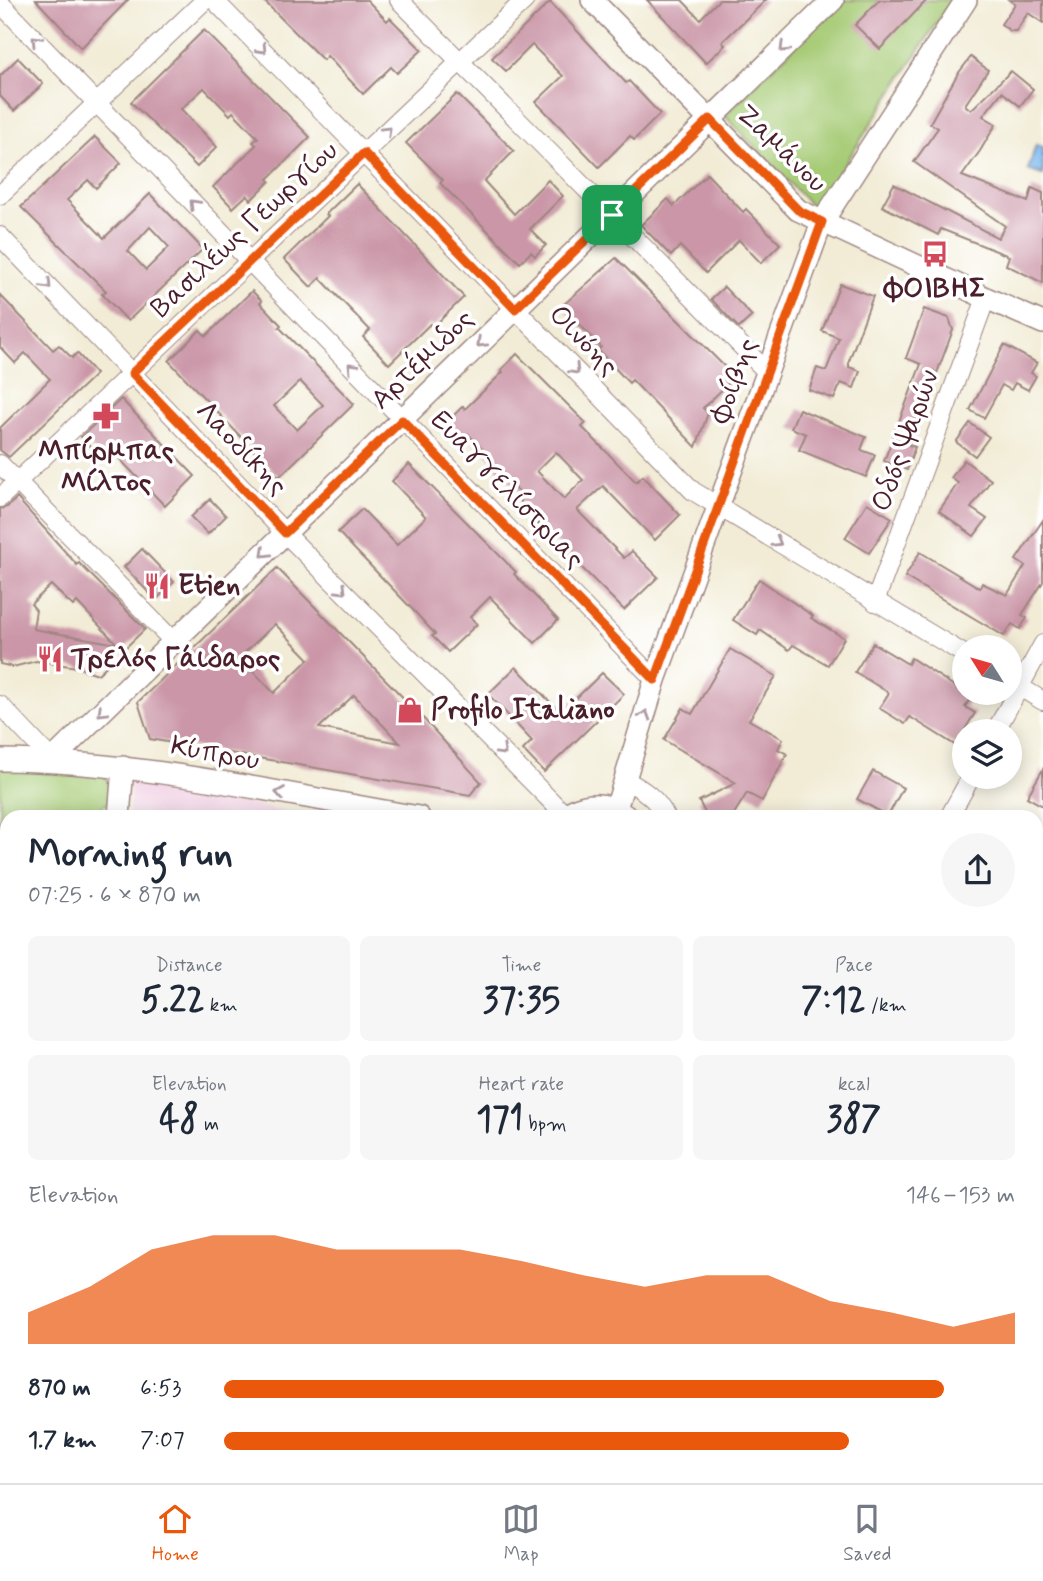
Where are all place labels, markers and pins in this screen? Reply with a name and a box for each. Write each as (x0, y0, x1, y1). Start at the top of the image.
pin (582, 185, 642, 245)
bus stop icon: ΦΟΙΒΗΣ (920, 239, 950, 269)
place label: ΦΟΙΒΗΣ (882, 271, 986, 308)
pharmacy icon: Μπίρμπας Μίλτος (91, 401, 121, 431)
place label: Μπίρμπας Μίλτος (38, 433, 174, 502)
place label: Etien (178, 568, 240, 605)
restaurant icon: Etien (142, 571, 172, 601)
place label: Τρελός Γάιδαρος (70, 641, 280, 678)
restaurant icon: Τρελός Γάιδαρος (35, 644, 65, 674)
place label: Profilo Italiano (431, 692, 615, 729)
shop icon: Profilo Italiano (395, 695, 425, 725)

